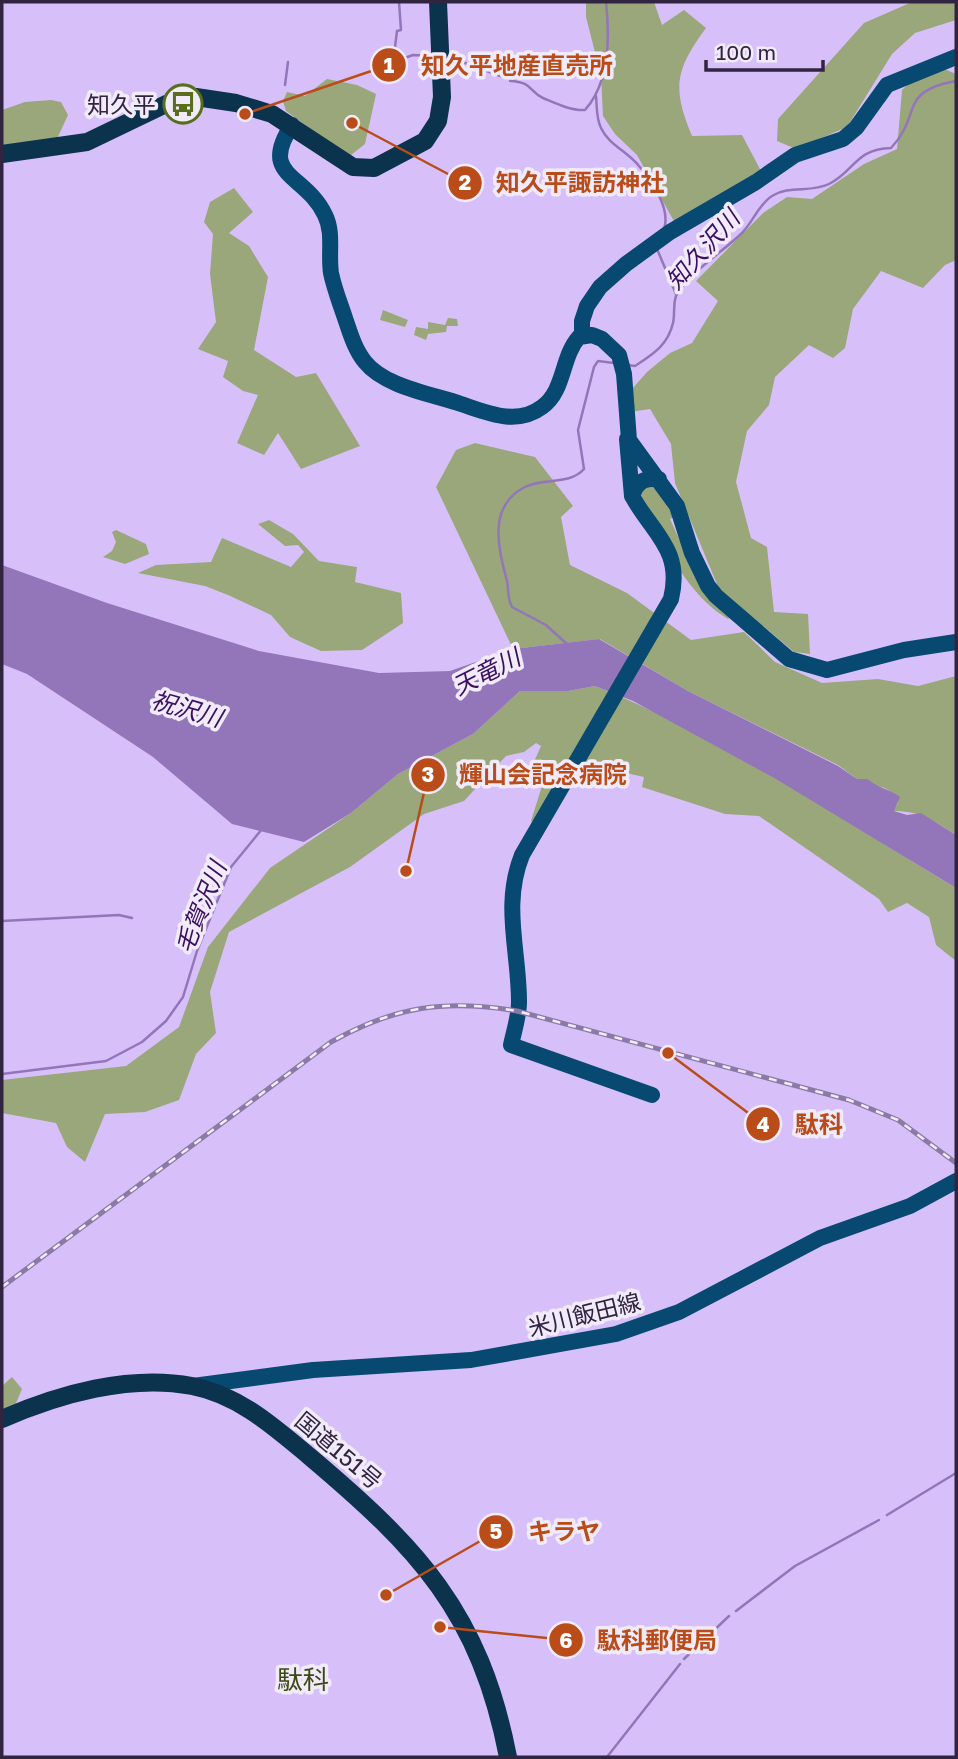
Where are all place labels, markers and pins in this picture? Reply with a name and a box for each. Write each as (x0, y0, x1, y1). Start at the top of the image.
callout: 知久平地産直売所 (372, 43, 627, 88)
bus stop icon: 知久平 (162, 83, 204, 125)
place label: 知久平 (87, 90, 156, 118)
callout: 知久平諏訪神社 (447, 160, 678, 205)
callout: 輝山会記念病院 (410, 753, 641, 798)
callout: 駄科 (746, 1102, 857, 1147)
callout: キラヤ (479, 1509, 614, 1554)
callout: 駄科郵便局 (548, 1618, 731, 1663)

